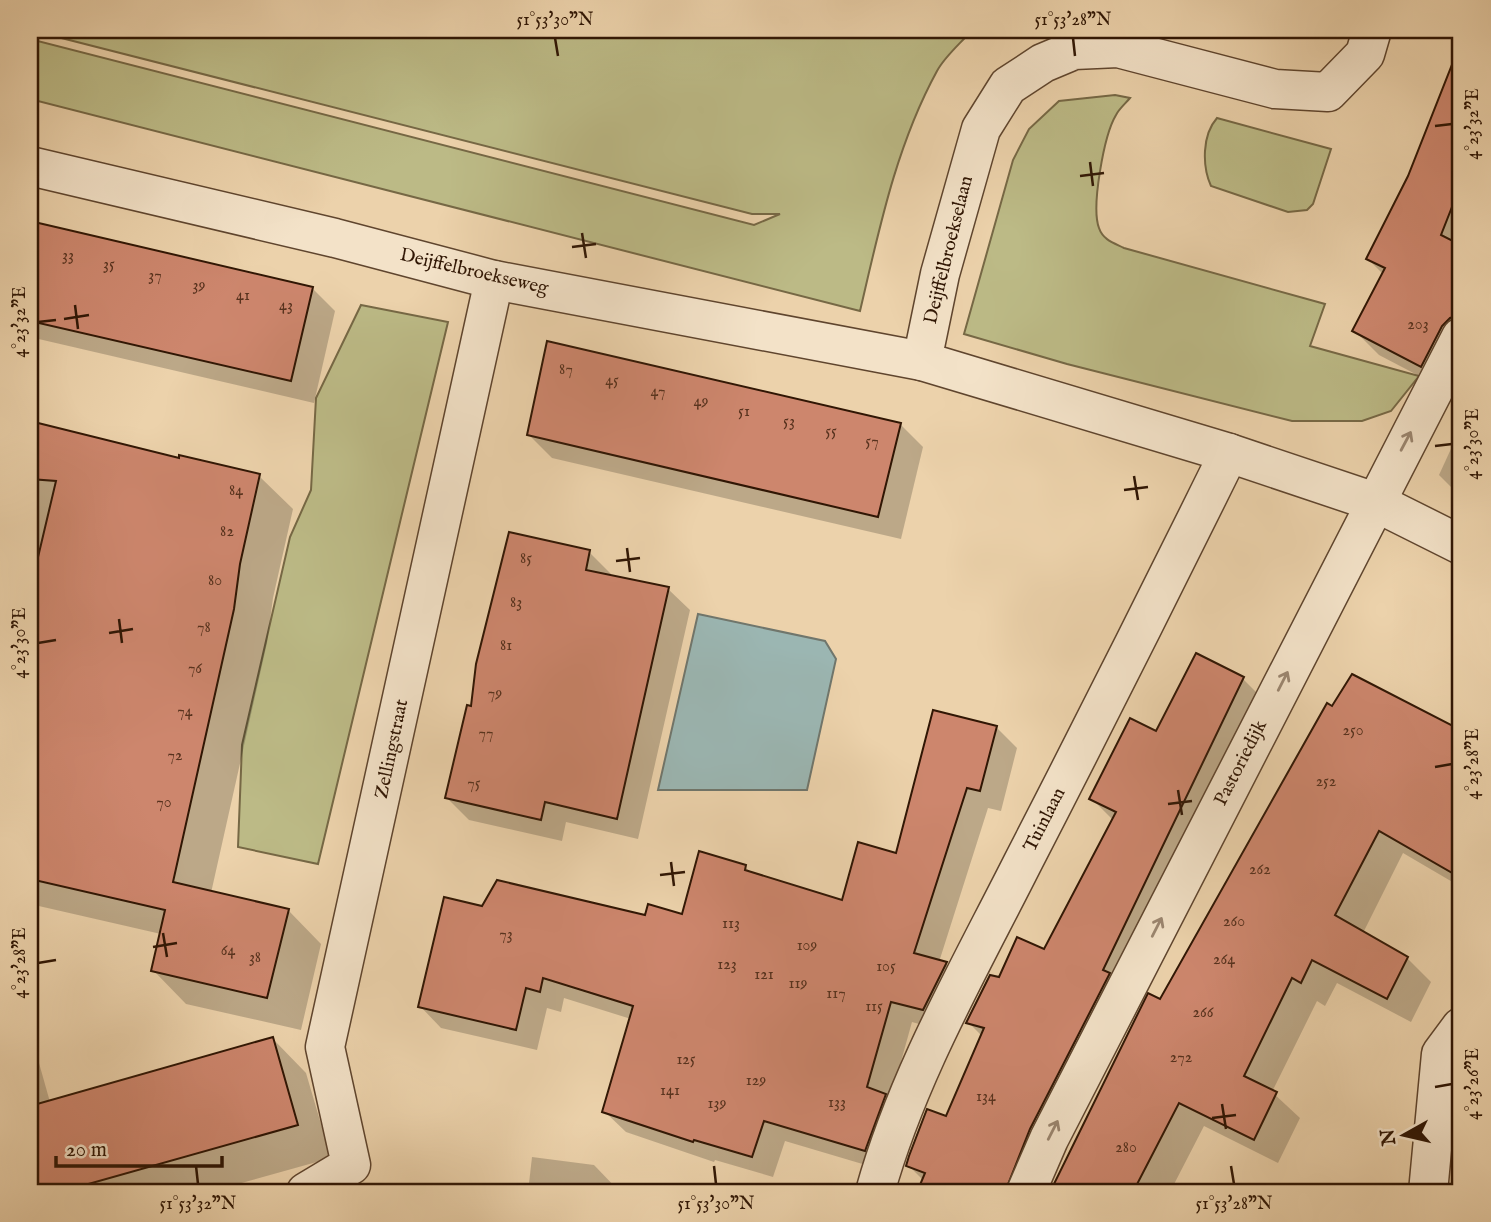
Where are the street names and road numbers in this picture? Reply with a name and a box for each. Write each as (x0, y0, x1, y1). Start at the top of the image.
street label: Deijffelbroekselaan (919, 173, 979, 327)
street label: Deijffelbroekseweg (397, 243, 551, 301)
street label: Zellingstraat (370, 697, 414, 801)
street label: Pastoriedijk (1209, 715, 1273, 810)
street label: Tuinlaan (1019, 784, 1071, 856)

